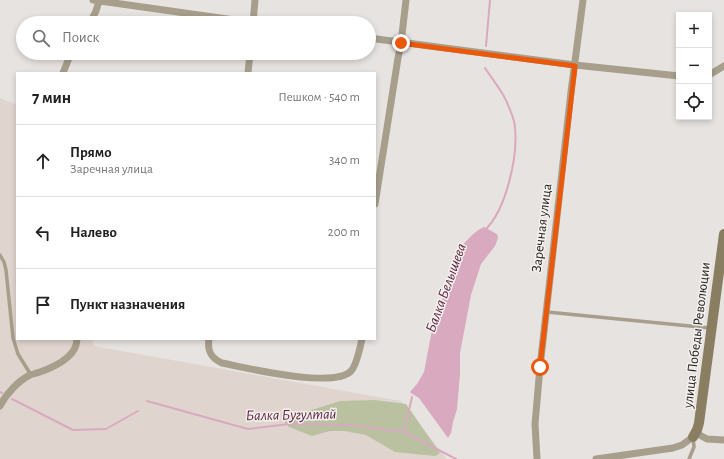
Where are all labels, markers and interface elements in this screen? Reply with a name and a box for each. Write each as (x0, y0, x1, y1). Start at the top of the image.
map controls (676, 12, 712, 120)
button: + (676, 12, 712, 48)
search box (16, 16, 376, 60)
icon: search (30, 27, 52, 49)
text: Поиск (62, 30, 100, 45)
route end (392, 34, 410, 52)
button: − (676, 48, 712, 84)
button: locate (676, 84, 712, 120)
text: 7 мин (32, 89, 71, 106)
text: Пешком · 540 m (278, 91, 360, 104)
text: Прямо (70, 145, 112, 160)
icon: ahead (32, 150, 54, 172)
text: 340 m (329, 154, 360, 167)
text: Заречная улица (70, 163, 153, 176)
street label: Заречная улица (530, 182, 554, 273)
icon: left (32, 222, 54, 244)
text: Налево (70, 225, 117, 240)
text: 200 m (328, 226, 360, 239)
water label: Балка Белышева (423, 241, 469, 335)
street label: улица Победы Революции (681, 261, 713, 410)
icon: arrive (32, 294, 54, 316)
text: Пункт назначения (70, 297, 185, 312)
route start (531, 358, 549, 376)
water label: Балка Бугултай (246, 407, 337, 423)

